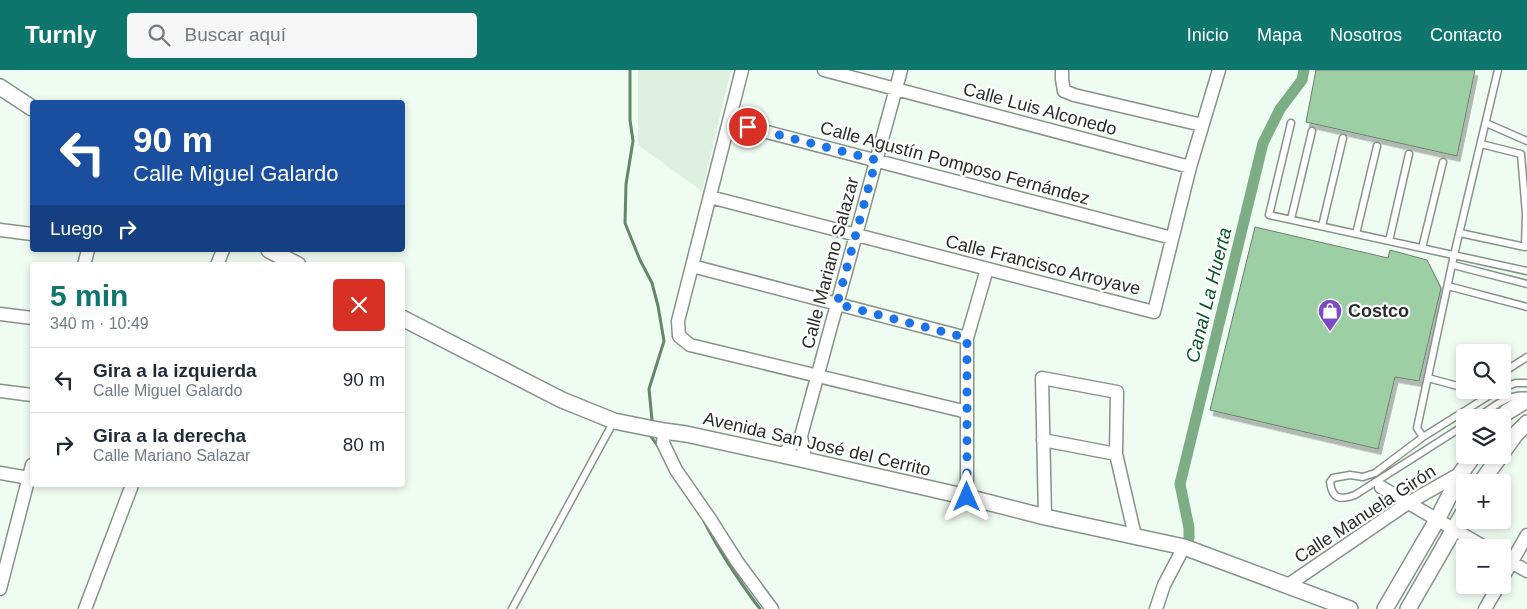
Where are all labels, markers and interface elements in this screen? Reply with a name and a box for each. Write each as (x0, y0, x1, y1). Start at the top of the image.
search box (127, 13, 477, 58)
text: Turnly (25, 21, 97, 48)
icon: search (145, 21, 173, 49)
text: Buscar aquí (185, 24, 286, 45)
text: Inicio (1187, 25, 1229, 45)
text: Mapa (1257, 25, 1302, 45)
text: Nosotros (1330, 25, 1402, 45)
text: Contacto (1430, 25, 1502, 45)
street label: Calle Luis Alconedo (961, 79, 1119, 139)
pin (727, 106, 769, 148)
icon: arrive (734, 113, 762, 141)
street label: Calle Agustín Pomposo Fernández (818, 117, 1092, 209)
icon: left (50, 120, 115, 185)
text: 90 m (133, 120, 213, 159)
text: Calle Miguel Galardo (133, 161, 338, 186)
street label: Calle Mariano Salazar (797, 175, 863, 351)
icon: right (113, 215, 141, 243)
text: Luego (50, 218, 103, 239)
water label: Canal La Huerta (1182, 225, 1235, 365)
street label: Calle Francisco Arroyave (944, 231, 1142, 299)
text: 5 min (50, 279, 128, 312)
button: close (333, 279, 385, 331)
shop icon: Costco (1317, 298, 1343, 332)
place label: Costco (1348, 301, 1409, 321)
text: 340 m · 10:49 (50, 315, 149, 332)
map controls (1456, 344, 1511, 594)
button: search (1456, 344, 1511, 399)
text: Gira a la izquierda (93, 360, 257, 381)
icon: left (50, 366, 78, 394)
text: 90 m (343, 369, 385, 390)
text: Calle Miguel Galardo (93, 382, 242, 399)
street label: Avenida San José del Cerrito (701, 408, 933, 480)
button: layers (1456, 409, 1511, 464)
text: Gira a la derecha (93, 425, 246, 446)
icon: right (50, 431, 78, 459)
text: 80 m (343, 434, 385, 455)
text: Calle Mariano Salazar (93, 447, 250, 464)
street label: Calle Manuela Girón (1291, 461, 1439, 567)
position arrow (940, 470, 992, 522)
button: + (1456, 474, 1511, 529)
button: − (1456, 539, 1511, 594)

